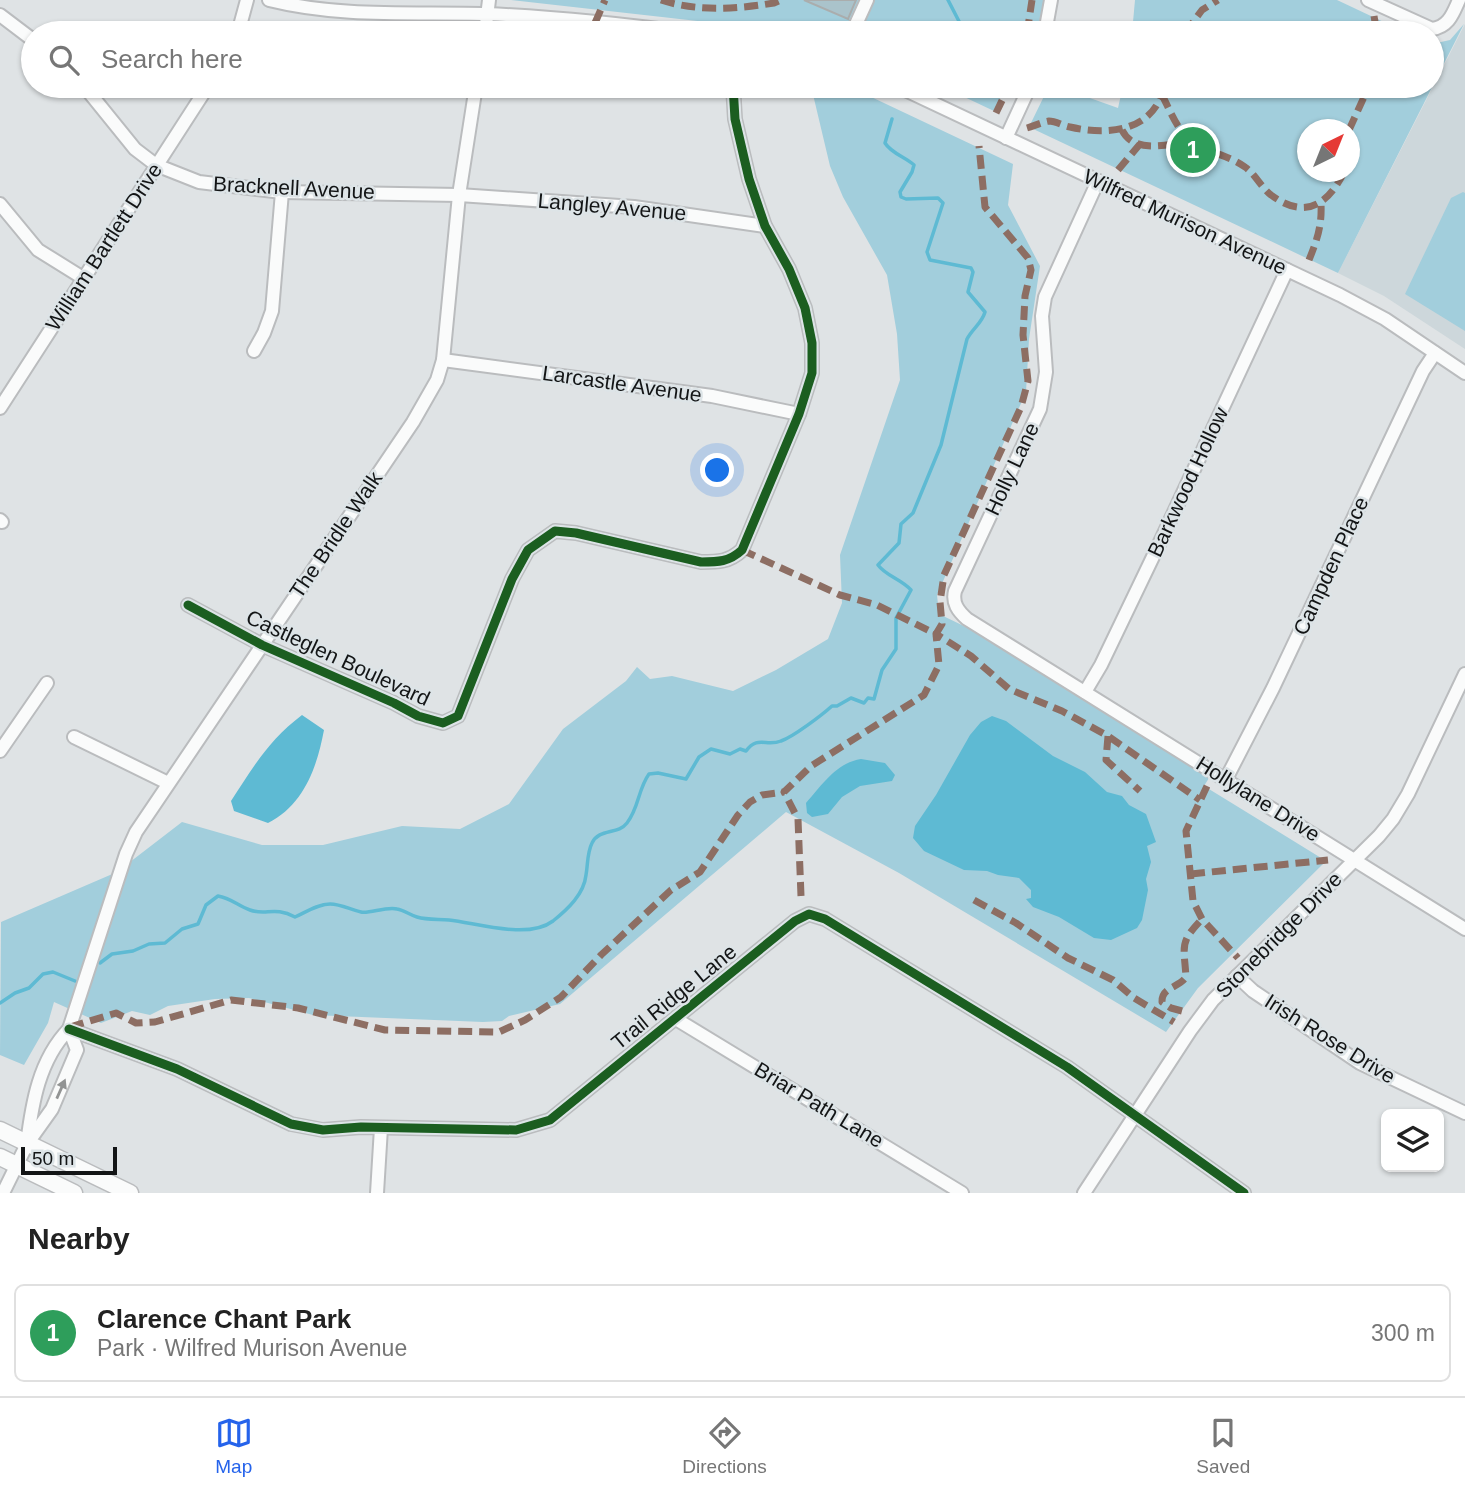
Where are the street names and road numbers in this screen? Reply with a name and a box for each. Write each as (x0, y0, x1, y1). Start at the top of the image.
street label: William Bartlett Drive (41, 159, 166, 335)
street label: Wilfred Murison Avenue (1080, 164, 1290, 279)
street label: Bracknell Avenue (213, 172, 375, 203)
street label: Langley Avenue (537, 189, 687, 224)
street label: Larcastle Avenue (541, 361, 703, 406)
street label: Barkwood Hollow (1143, 403, 1233, 560)
street label: Holly Lane (980, 419, 1043, 519)
street label: The Bridle Walk (285, 467, 387, 602)
street label: Campden Place (1289, 493, 1373, 638)
street label: Castleglen Boulevard (243, 605, 434, 710)
street label: Hollylane Drive (1192, 751, 1324, 846)
street label: Stonebridge Drive (1211, 867, 1346, 1002)
street label: Trail Ridge Lane (607, 939, 740, 1054)
street label: Irish Rose Drive (1261, 989, 1400, 1088)
street label: Briar Path Lane (751, 1057, 888, 1152)

